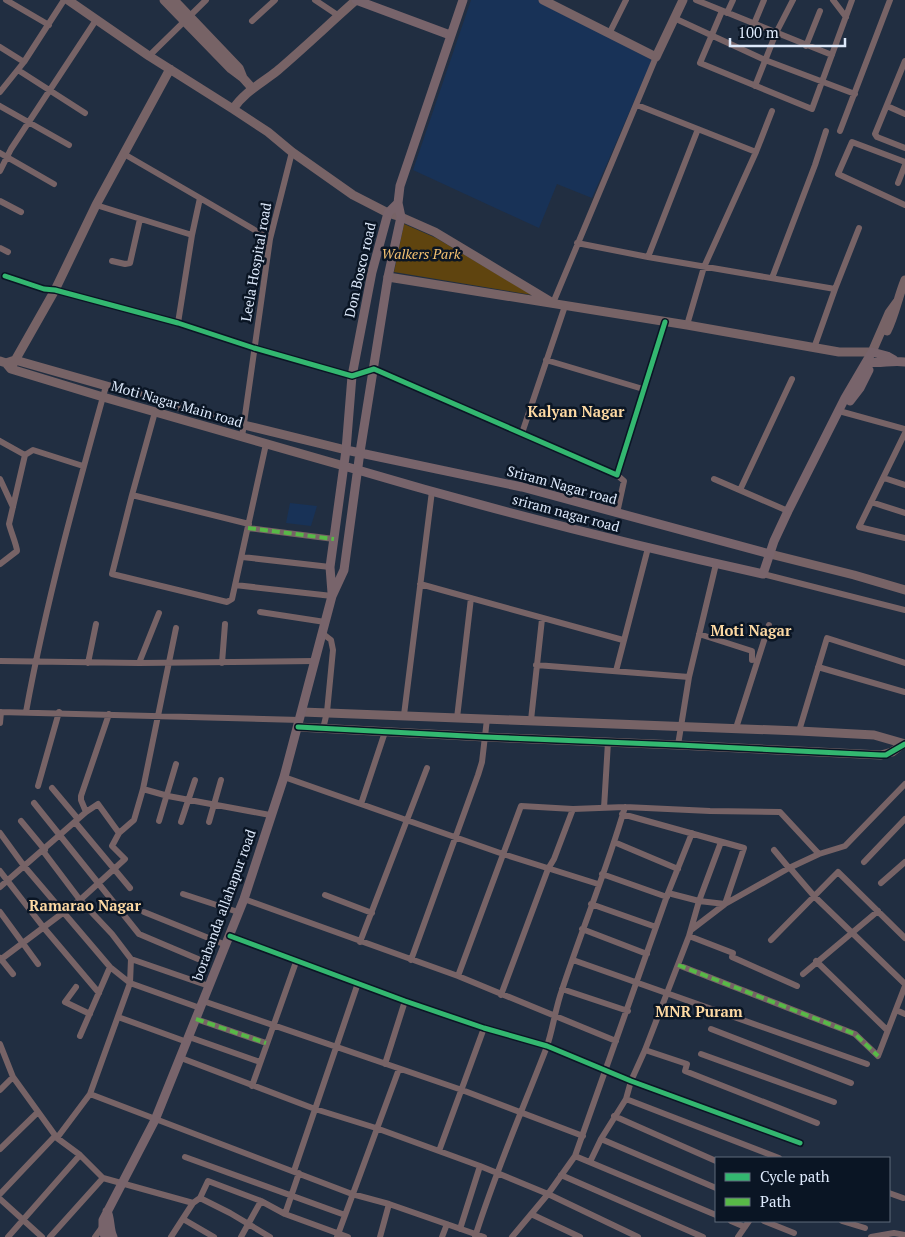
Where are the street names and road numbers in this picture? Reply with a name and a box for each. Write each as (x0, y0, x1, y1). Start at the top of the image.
street label: Leela Hospital road (236, 201, 275, 323)
street label: Don Bosco road (339, 220, 380, 319)
street label: Moti Nagar Main road (109, 376, 245, 431)
street label: Sriram Nagar road (505, 461, 620, 508)
street label: sriram nagar road (510, 489, 622, 536)
street label: borabanda allahapur road (187, 826, 260, 983)

